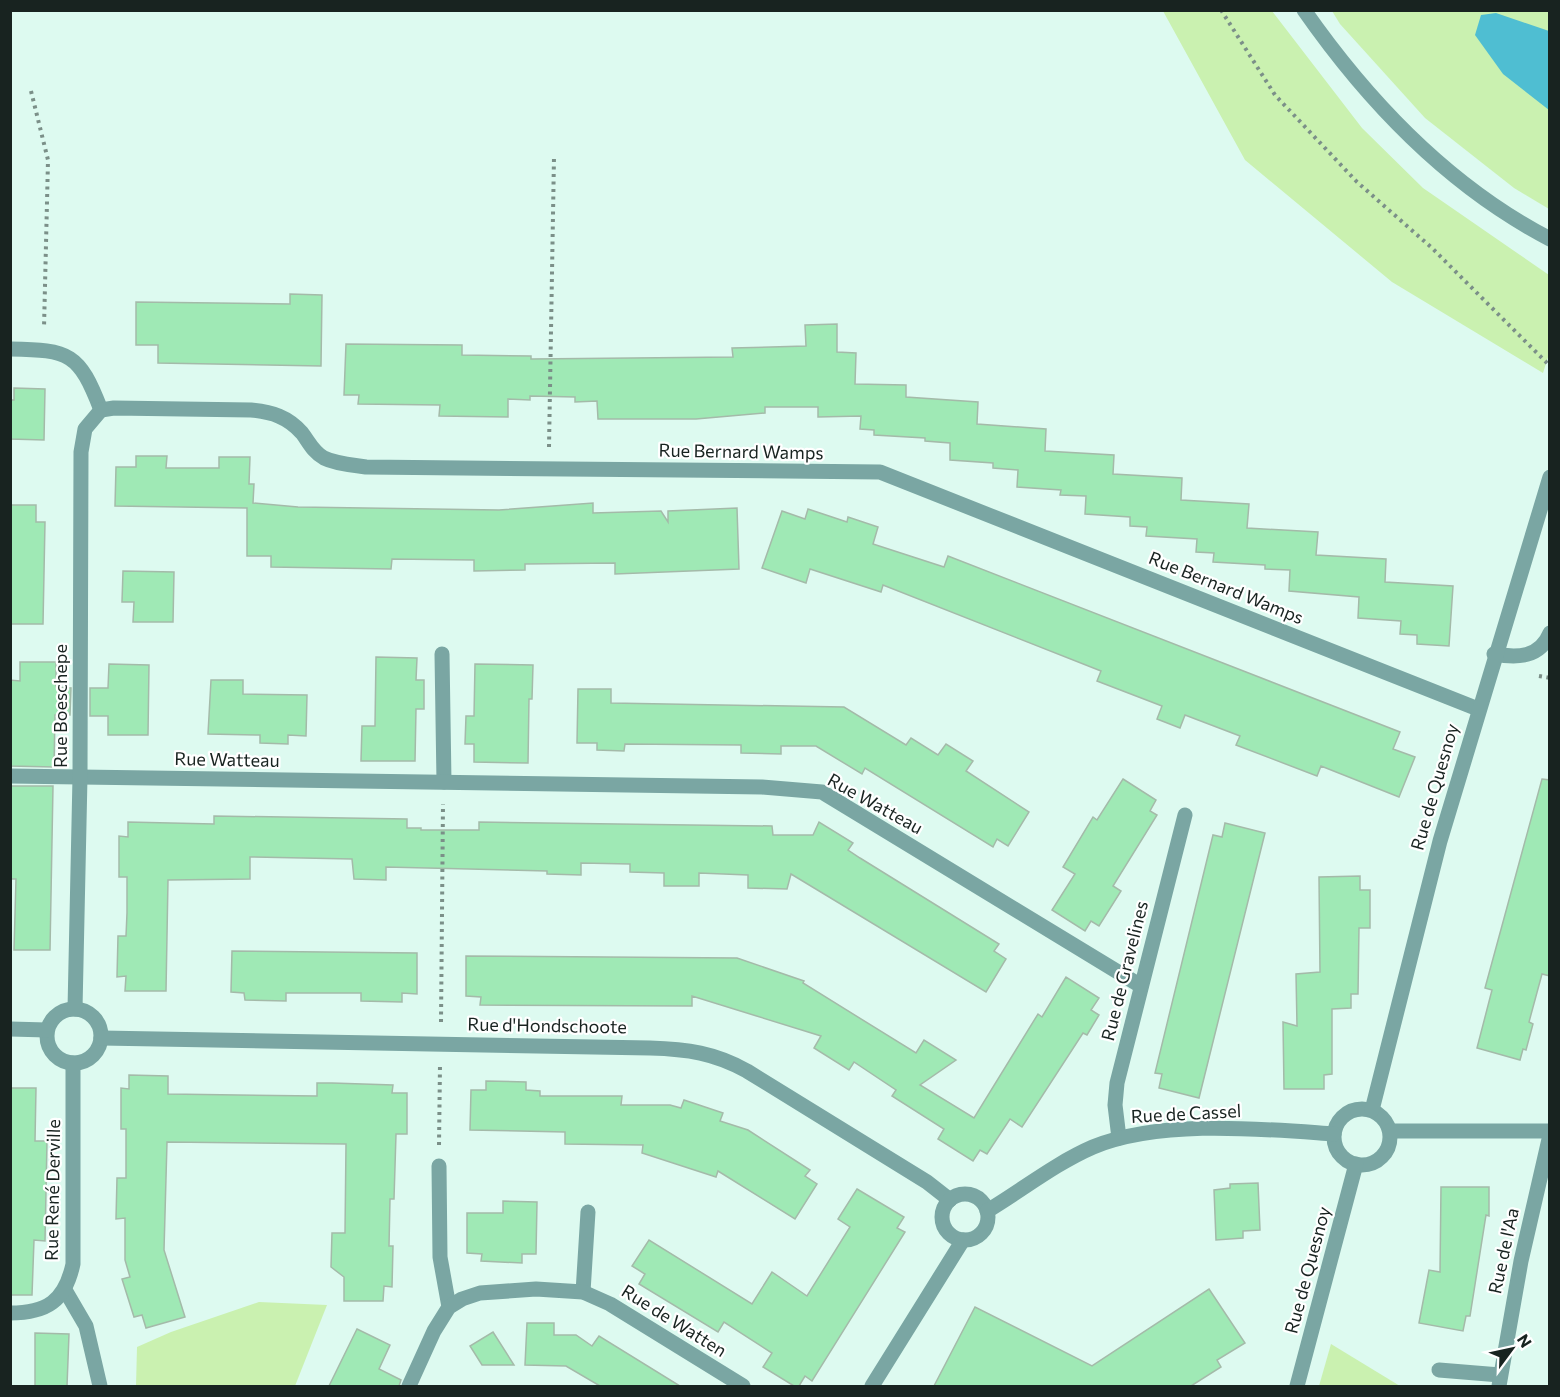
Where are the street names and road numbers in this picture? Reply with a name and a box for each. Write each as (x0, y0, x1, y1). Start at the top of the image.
street label: Rue Bernard Wamps (658, 439, 824, 463)
street label: Rue Bernard Wamps (1146, 546, 1307, 628)
street label: Rue Boeschepe (49, 644, 71, 768)
street label: Rue de Quesnoy (1405, 721, 1463, 853)
street label: Rue Watteau (174, 747, 280, 771)
street label: Rue Watteau (824, 768, 927, 838)
street label: Rue de Gravelines (1096, 899, 1152, 1043)
street label: Rue d'Hondschoote (467, 1013, 627, 1037)
street label: Rue de Cassel (1130, 1099, 1242, 1127)
street label: Rue René Derville (40, 1119, 64, 1261)
street label: Rue de Quesnoy (1279, 1204, 1335, 1336)
street label: Rue de l'Aa (1483, 1206, 1523, 1296)
street label: Rue de Watten (618, 1279, 731, 1361)

